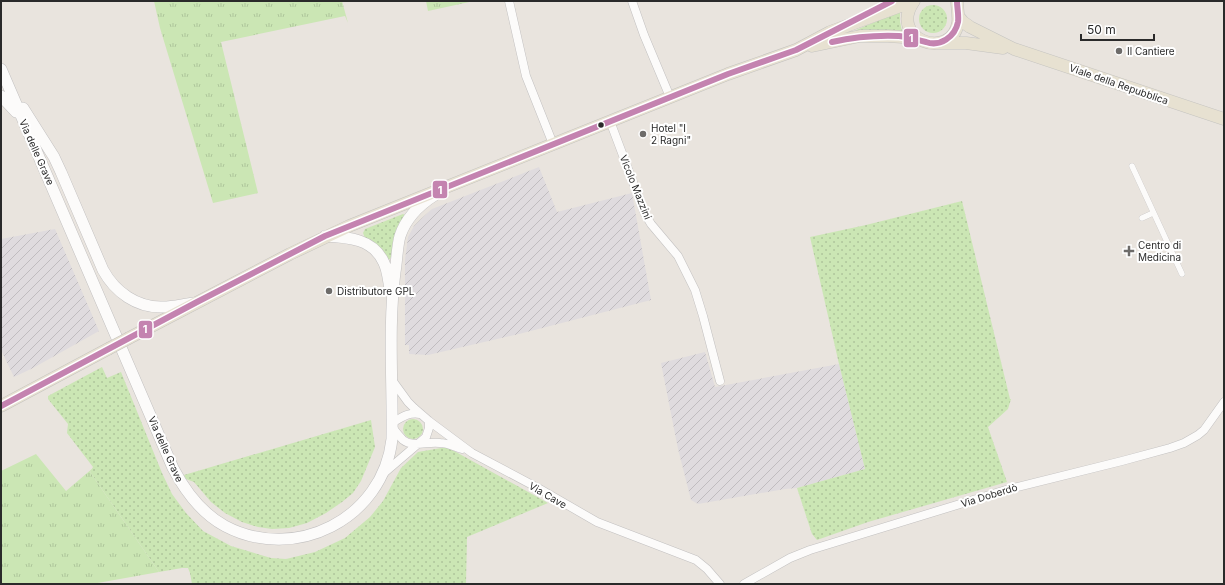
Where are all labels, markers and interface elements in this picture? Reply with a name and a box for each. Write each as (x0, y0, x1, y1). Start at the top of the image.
scale bar (1081, 16, 1154, 42)
text: 50 m (1087, 22, 1116, 37)
line badge: 1 (903, 28, 919, 48)
text: 1 (909, 31, 914, 45)
place label: Il Cantiere (1127, 45, 1175, 57)
marker: Il Cantiere (1114, 46, 1124, 56)
street label: Viale della Repubblica (1068, 61, 1170, 107)
street label: Via delle Grave (17, 117, 57, 187)
unlabelled marker (596, 120, 606, 130)
place label: Hotel "I 2 Ragni" (651, 122, 691, 146)
marker: Hotel "I 2 Ragni" (638, 129, 648, 139)
street label: Vicolo Mazzini (618, 153, 654, 221)
line badge: 1 (432, 180, 448, 199)
text: 1 (438, 183, 443, 197)
place label: Centro di Medicina (1138, 239, 1181, 263)
marker: Centro di Medicina (1123, 245, 1135, 257)
place label: Distributore GPL (337, 285, 415, 297)
marker: Distributore GPL (324, 286, 334, 296)
line badge: 1 (138, 320, 153, 339)
text: 1 (143, 322, 148, 336)
street label: Via delle Grave (146, 414, 186, 484)
street label: Via Cave (527, 479, 569, 511)
street label: Via Doberdò (959, 481, 1019, 509)

